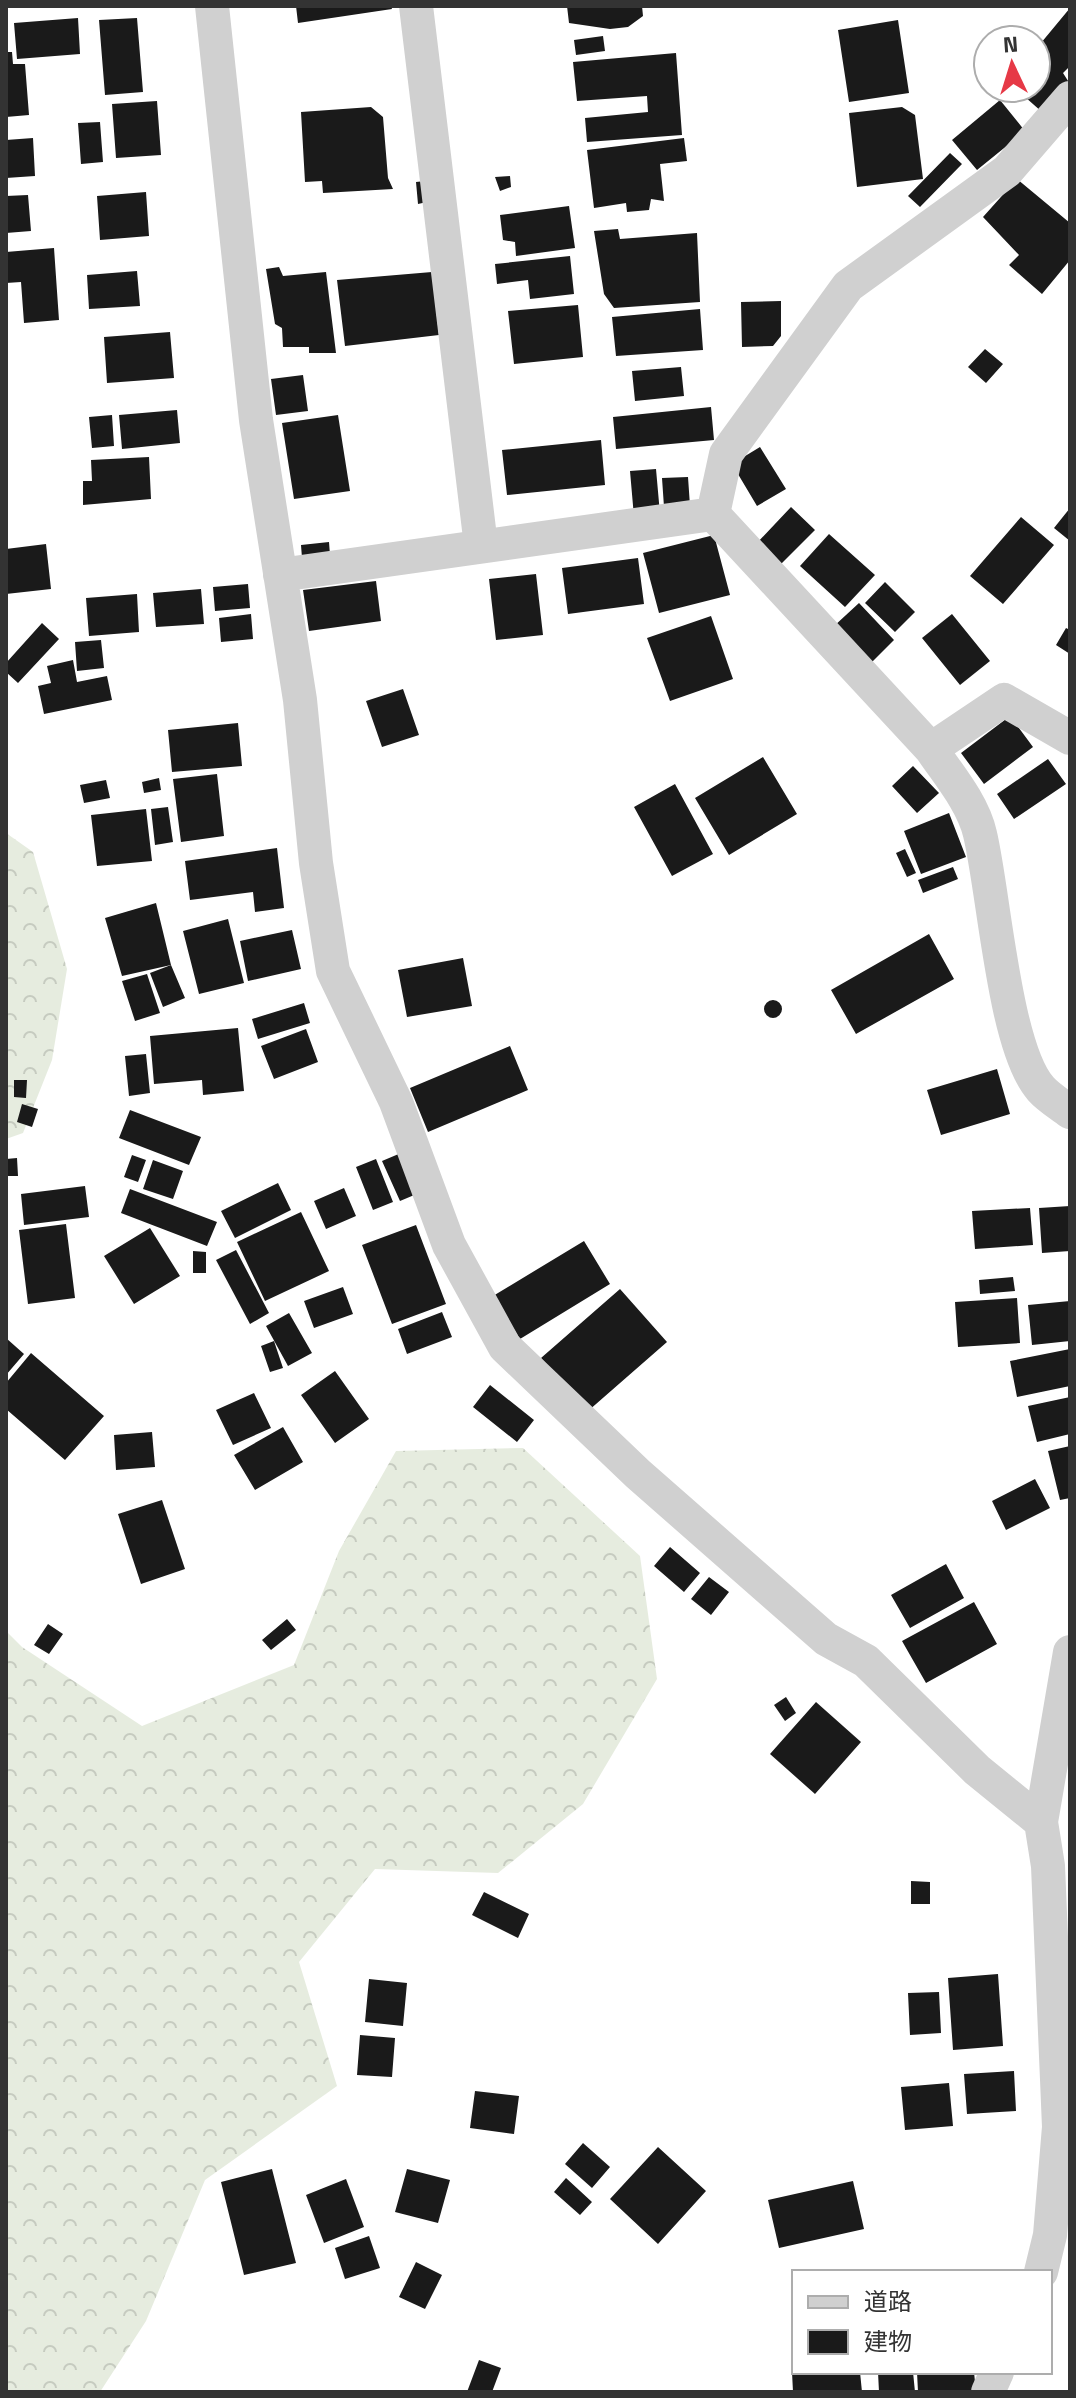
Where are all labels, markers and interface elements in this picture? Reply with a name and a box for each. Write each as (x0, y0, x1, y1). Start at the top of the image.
north arrow (972, 24, 1052, 104)
text: N (1002, 27, 1019, 62)
legend (792, 2270, 1052, 2374)
text: 道路 (864, 2283, 912, 2319)
text: 建物 (864, 2323, 912, 2359)

